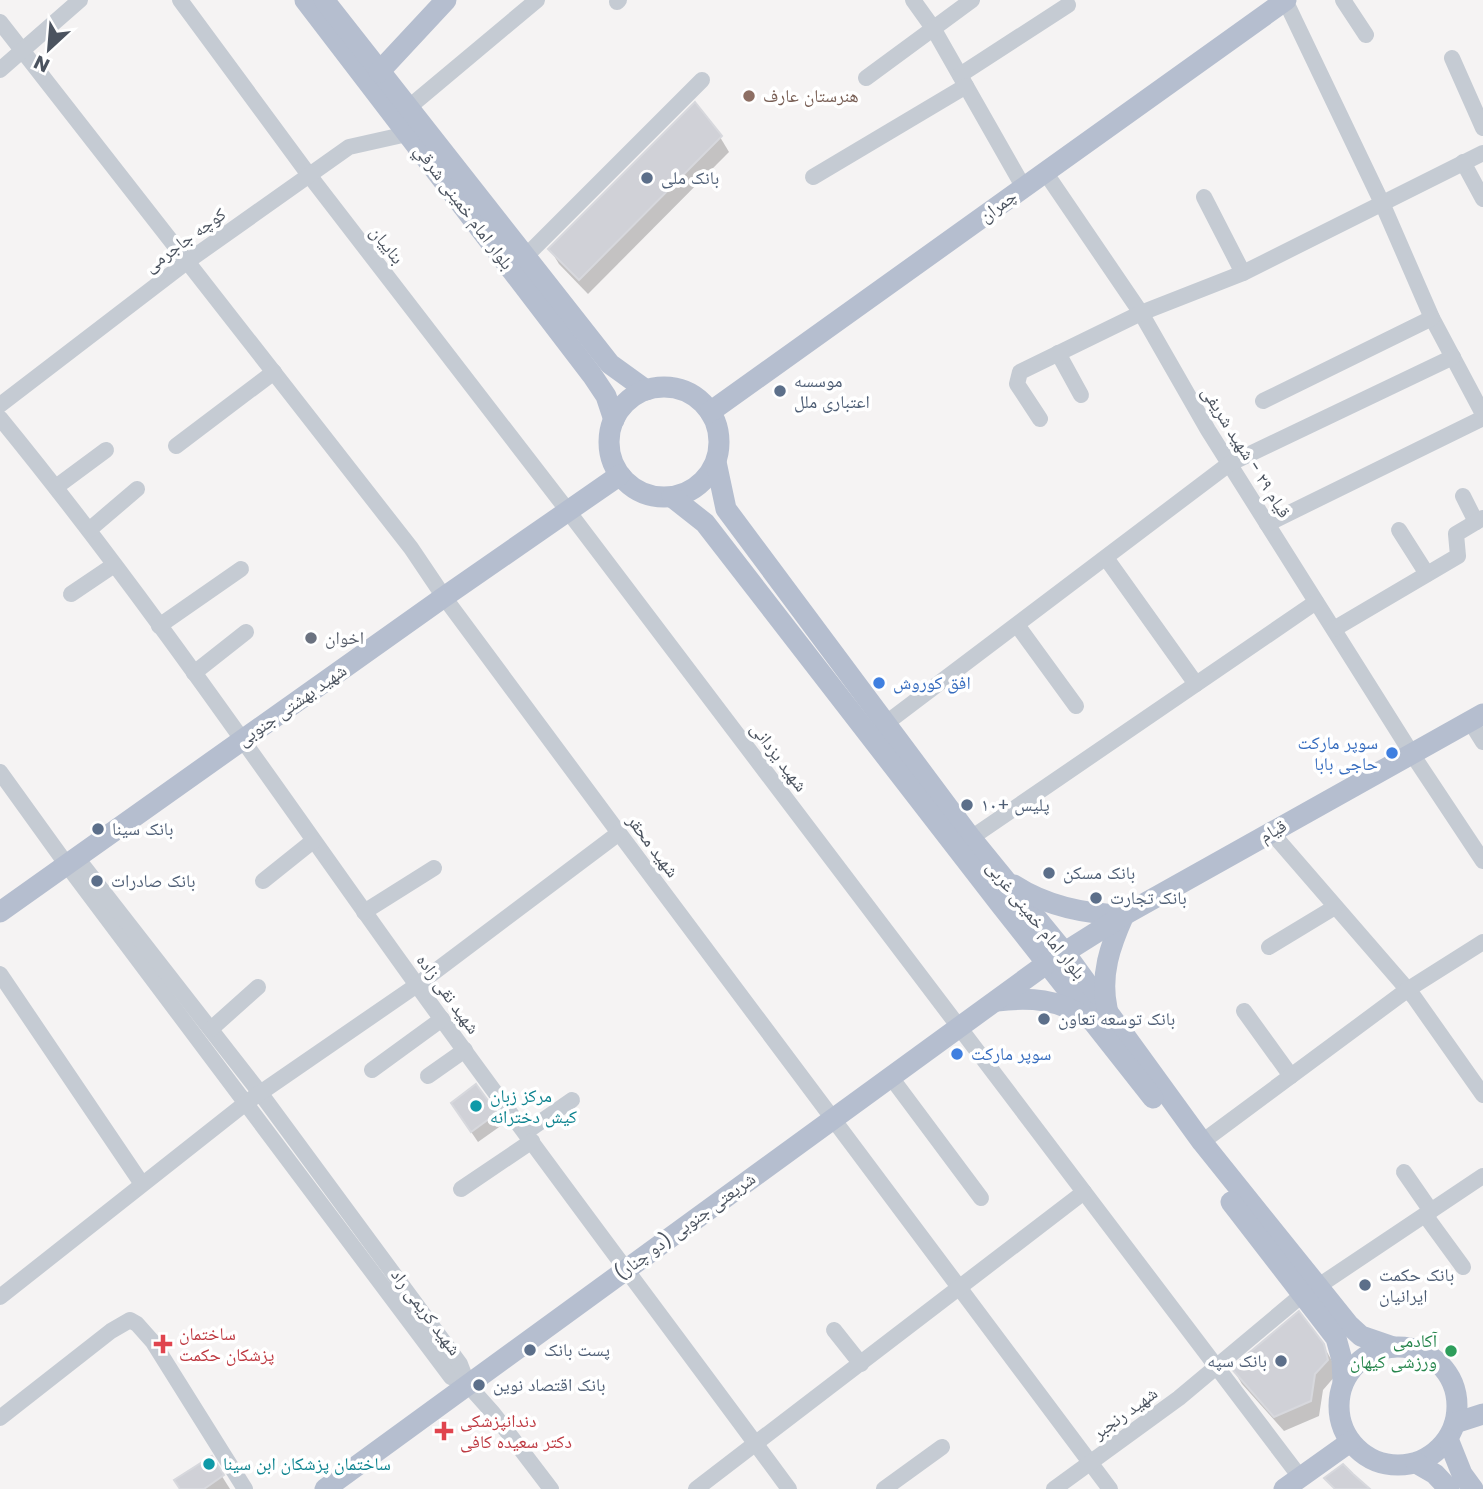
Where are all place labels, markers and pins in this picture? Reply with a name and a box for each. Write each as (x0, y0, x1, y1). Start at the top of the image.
place label: هنرستان عارف (763, 83, 859, 108)
marker: هنرستان عارف (741, 88, 757, 104)
place label: بانک ملی (661, 165, 719, 190)
marker: بانک ملی (639, 170, 655, 186)
place label: موسسه اعتباری ملل (794, 368, 870, 414)
marker: موسسه اعتباری ملل (772, 383, 788, 399)
place label: اخوان (325, 625, 364, 650)
marker: اخوان (303, 630, 319, 646)
place label: افق کوروش (893, 670, 971, 695)
marker: افق کوروش (871, 675, 887, 691)
place label: سوپر مارکت حاجی بابا (1298, 730, 1378, 776)
marker: سوپر مارکت حاجی بابا (1384, 745, 1400, 761)
place label: پلیس +۱۰ (981, 792, 1050, 817)
marker: پلیس +۱۰ (959, 797, 975, 813)
place label: بانک سینا (112, 816, 173, 841)
marker: بانک سینا (90, 821, 106, 837)
place label: بانک مسکن (1063, 860, 1135, 885)
marker: بانک مسکن (1041, 865, 1057, 881)
place label: بانک صادرات (111, 868, 196, 893)
marker: بانک صادرات (89, 873, 105, 889)
place label: بانک تجارت (1110, 885, 1187, 910)
marker: بانک تجارت (1088, 890, 1104, 906)
place label: بانک توسعه تعاون (1058, 1006, 1175, 1031)
marker: بانک توسعه تعاون (1036, 1011, 1052, 1027)
place label: سوپر مارکت (971, 1041, 1051, 1066)
marker: سوپر مارکت (949, 1046, 965, 1062)
place label: مرکز زبان کیش دخترانه (490, 1083, 578, 1129)
marker: مرکز زبان کیش دخترانه (468, 1098, 484, 1114)
place label: بانک حکمت ایرانیان (1379, 1262, 1454, 1308)
marker: بانک حکمت ایرانیان (1357, 1277, 1373, 1293)
place label: ساختمان پزشکان حکمت (179, 1321, 274, 1367)
place label: آکادمی ورزشی کیهان (1350, 1328, 1437, 1374)
marker: ساختمان پزشکان حکمت (153, 1334, 173, 1354)
place label: پست بانک (544, 1337, 610, 1362)
marker: پست بانک (522, 1342, 538, 1358)
marker: آکادمی ورزشی کیهان (1443, 1343, 1459, 1359)
place label: بانک سپه (1207, 1348, 1267, 1373)
marker: بانک سپه (1273, 1353, 1289, 1369)
place label: بانک اقتصاد نوین (493, 1372, 605, 1397)
marker: بانک اقتصاد نوین (471, 1377, 487, 1393)
place label: دندانپزشکی دکتر سعیده کافی (460, 1408, 572, 1454)
marker: دندانپزشکی دکتر سعیده کافی (434, 1421, 454, 1441)
place label: ساختمان پزشکان ابن سینا (223, 1451, 391, 1476)
marker: ساختمان پزشکان ابن سینا (201, 1456, 217, 1472)

